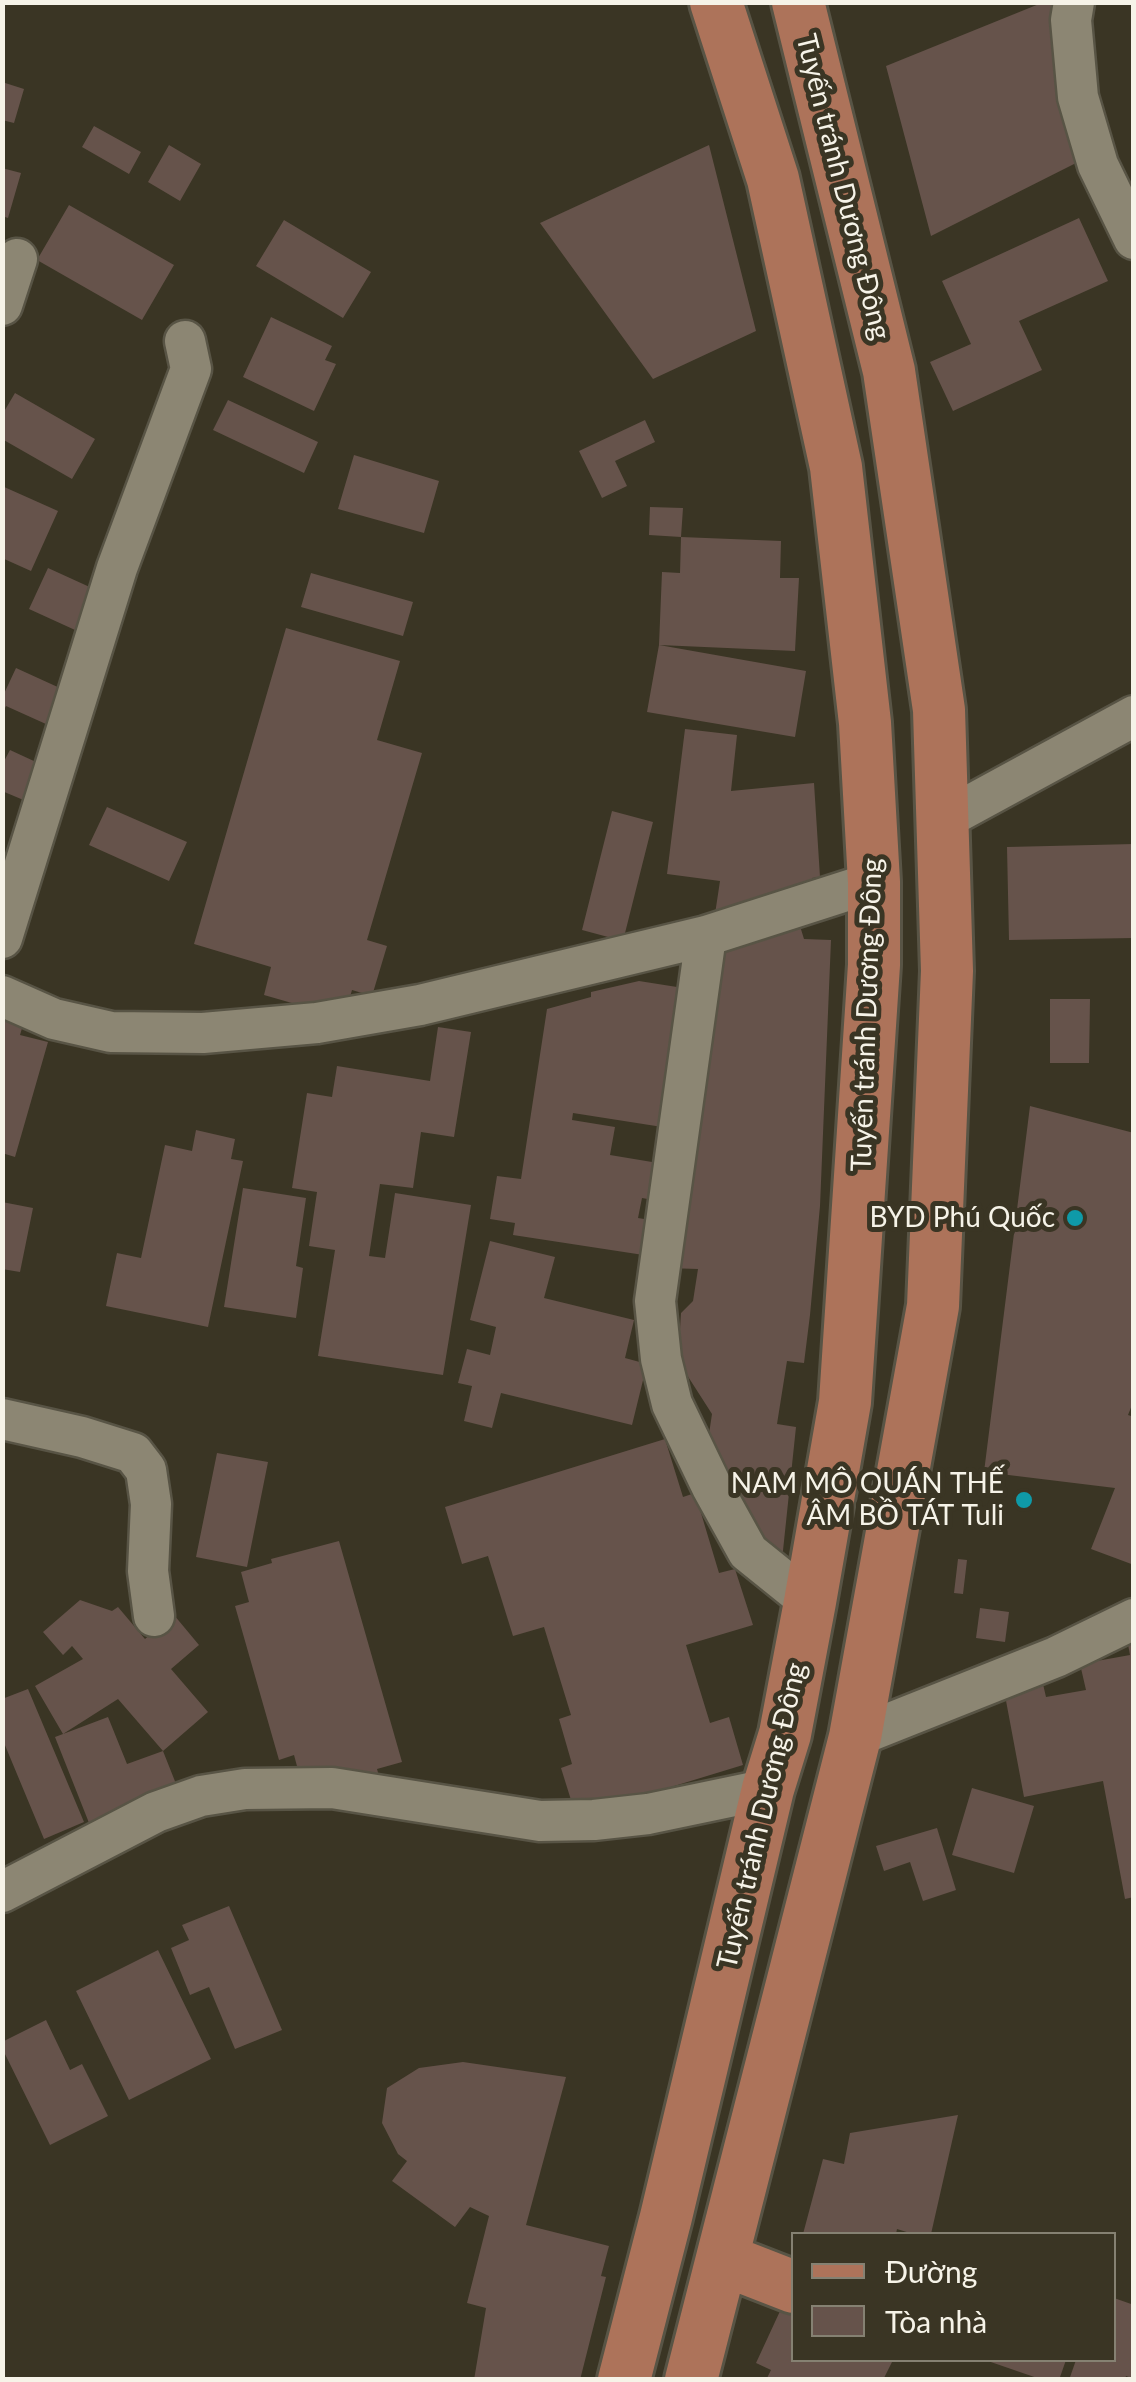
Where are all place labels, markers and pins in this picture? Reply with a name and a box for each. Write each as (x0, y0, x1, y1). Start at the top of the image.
place label: BYD Phú Quốc (869, 1201, 1055, 1235)
marker: BYD Phú Quốc (1064, 1207, 1086, 1229)
place label: NAM MÔ QUÁN THẾ ÂM BỒ TÁT Tuli (731, 1467, 1004, 1533)
marker: NAM MÔ QUÁN THẾ ÂM BỒ TÁT Tuli (1013, 1489, 1035, 1511)

